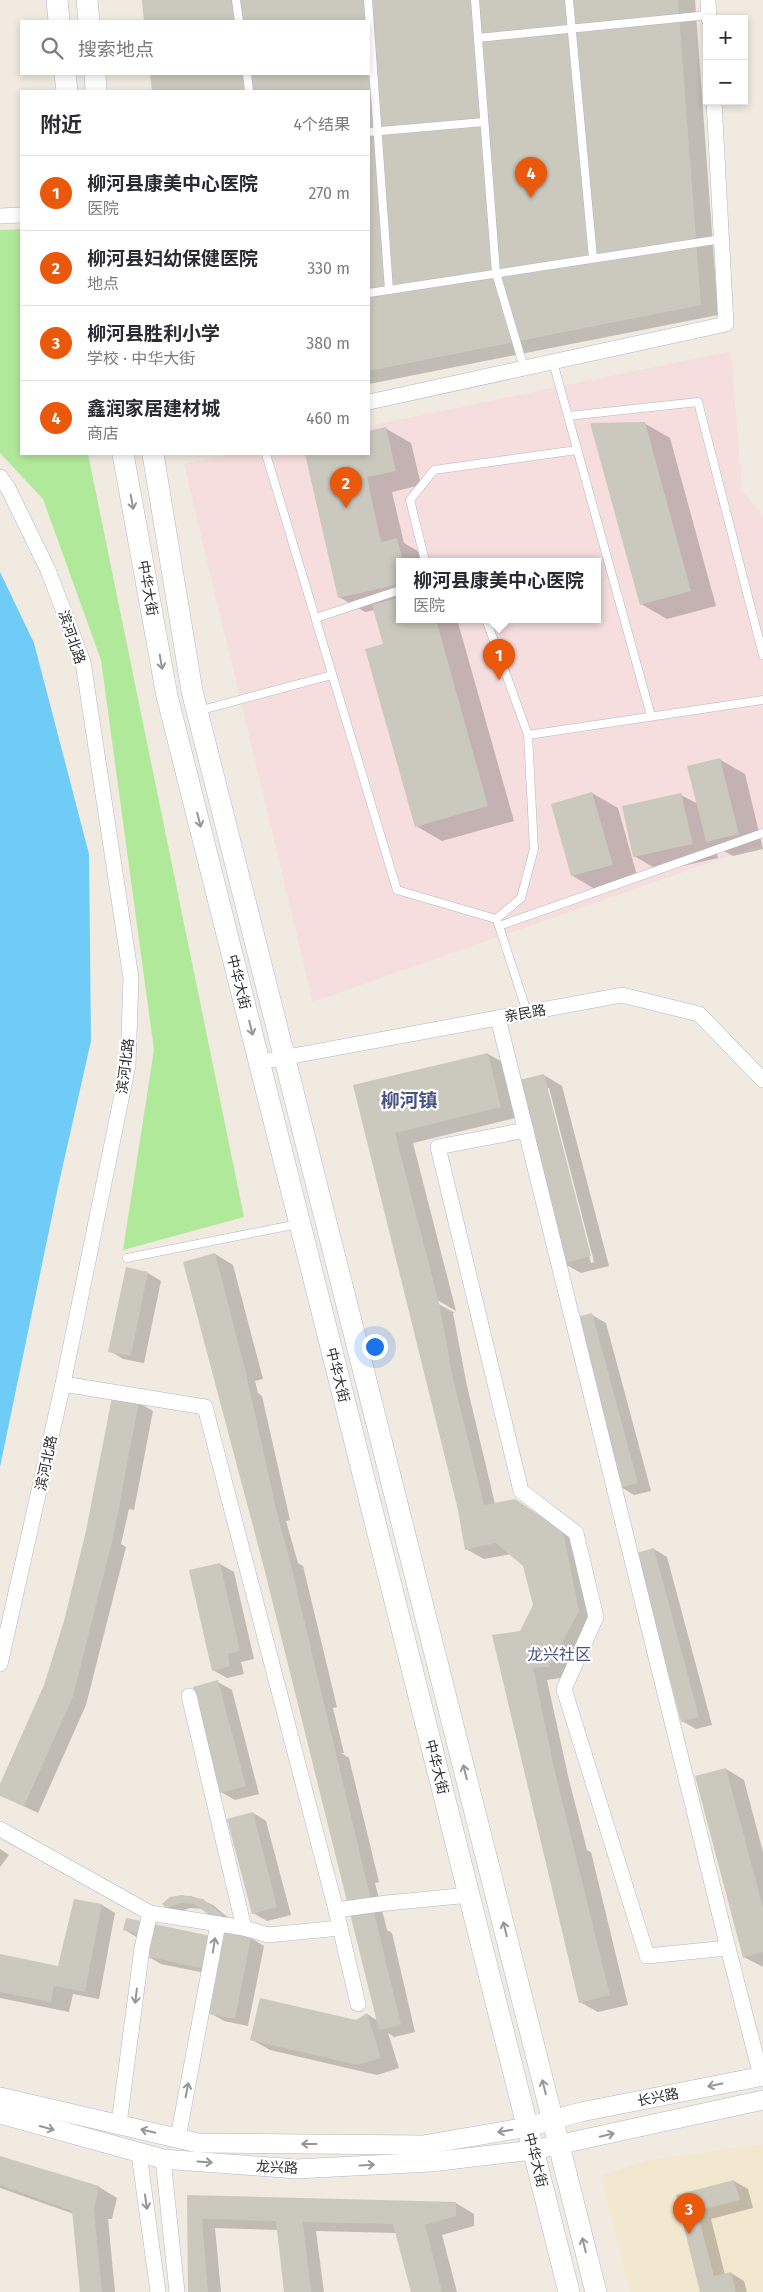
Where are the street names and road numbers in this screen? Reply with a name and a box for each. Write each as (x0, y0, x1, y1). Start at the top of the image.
street label: 中华大街 (134, 559, 161, 617)
street label: 滨河北路 (54, 608, 89, 666)
street label: 中华大街 (223, 953, 254, 1011)
street label: 亲民路 (503, 1001, 547, 1026)
street label: 滨河北路 (114, 1037, 137, 1095)
street label: 中华大街 (322, 1346, 353, 1404)
street label: 滨河北路 (32, 1434, 61, 1492)
street label: 中华大街 (421, 1738, 452, 1796)
street label: 长兴路 (636, 2085, 680, 2110)
street label: 中华大街 (520, 2131, 551, 2189)
street label: 龙兴路 (256, 2158, 298, 2177)

